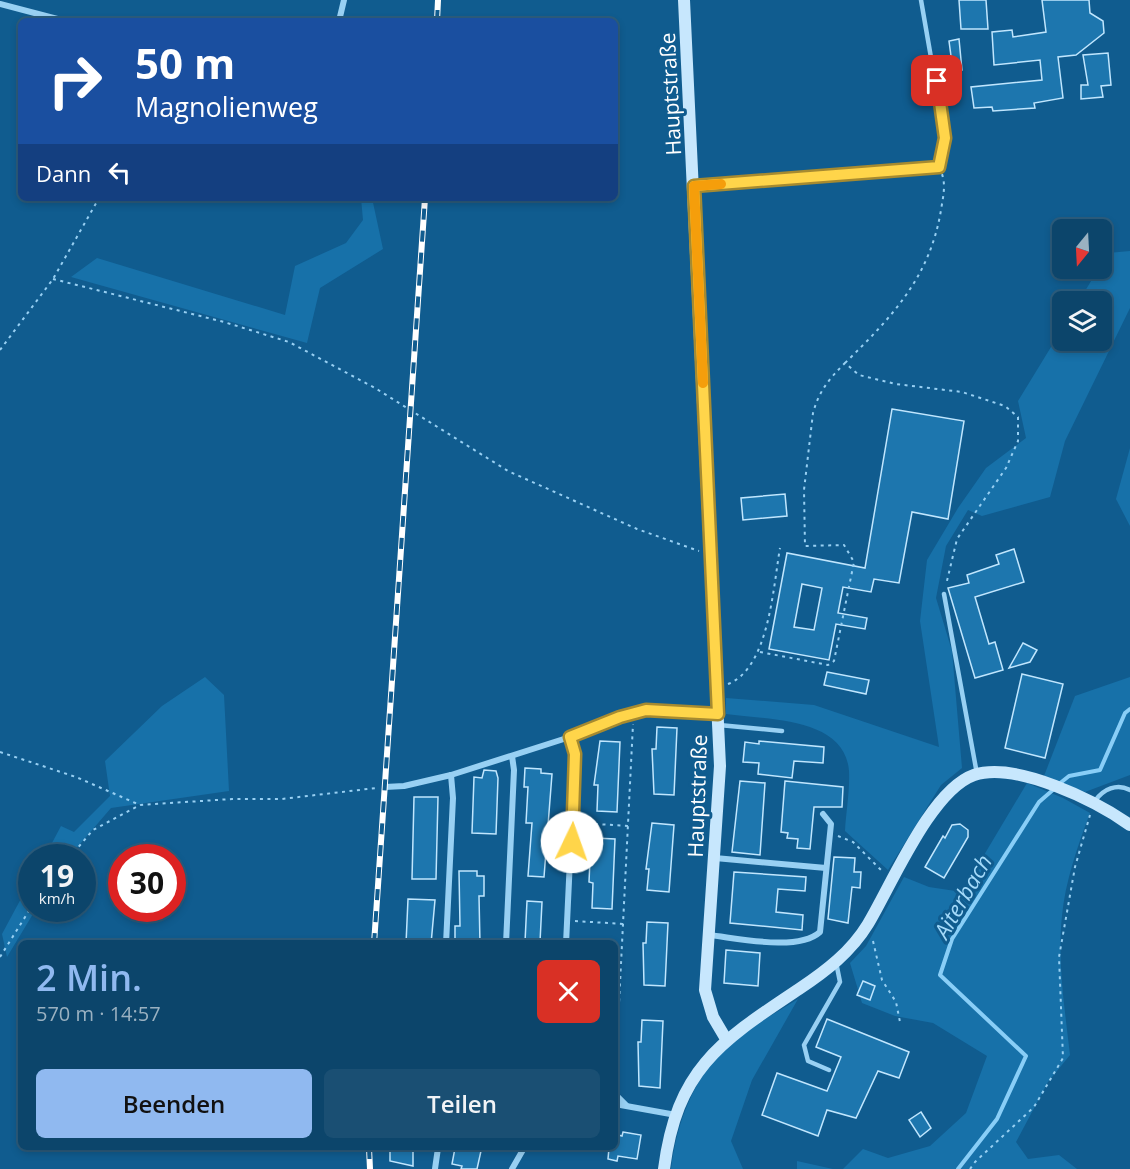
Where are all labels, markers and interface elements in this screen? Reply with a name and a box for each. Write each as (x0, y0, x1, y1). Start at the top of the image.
street label: Hauptstraße (653, 32, 687, 156)
text: 50 m (135, 34, 235, 91)
icon: right (36, 42, 114, 120)
pin (911, 55, 962, 106)
icon: arrive (920, 64, 953, 97)
text: Magnolienweg (135, 88, 318, 125)
icon: left (103, 156, 136, 189)
text: Dann (36, 158, 91, 188)
north arrow (1052, 219, 1112, 279)
map controls (1052, 219, 1112, 351)
button: layers (1052, 291, 1112, 351)
street label: Hauptstraße (681, 734, 713, 858)
position arrow (540, 810, 604, 874)
speed limit sign: 30 (108, 844, 186, 922)
water label: Aiterbach (925, 848, 998, 945)
text: 19 (40, 855, 74, 896)
text: km/h (39, 888, 75, 908)
text: 2 Min. (36, 953, 142, 1002)
button: close (537, 960, 600, 1023)
text: 570 m · 14:57 (36, 1000, 161, 1027)
button: Beenden (36, 1069, 312, 1138)
button: Teilen (324, 1069, 600, 1138)

